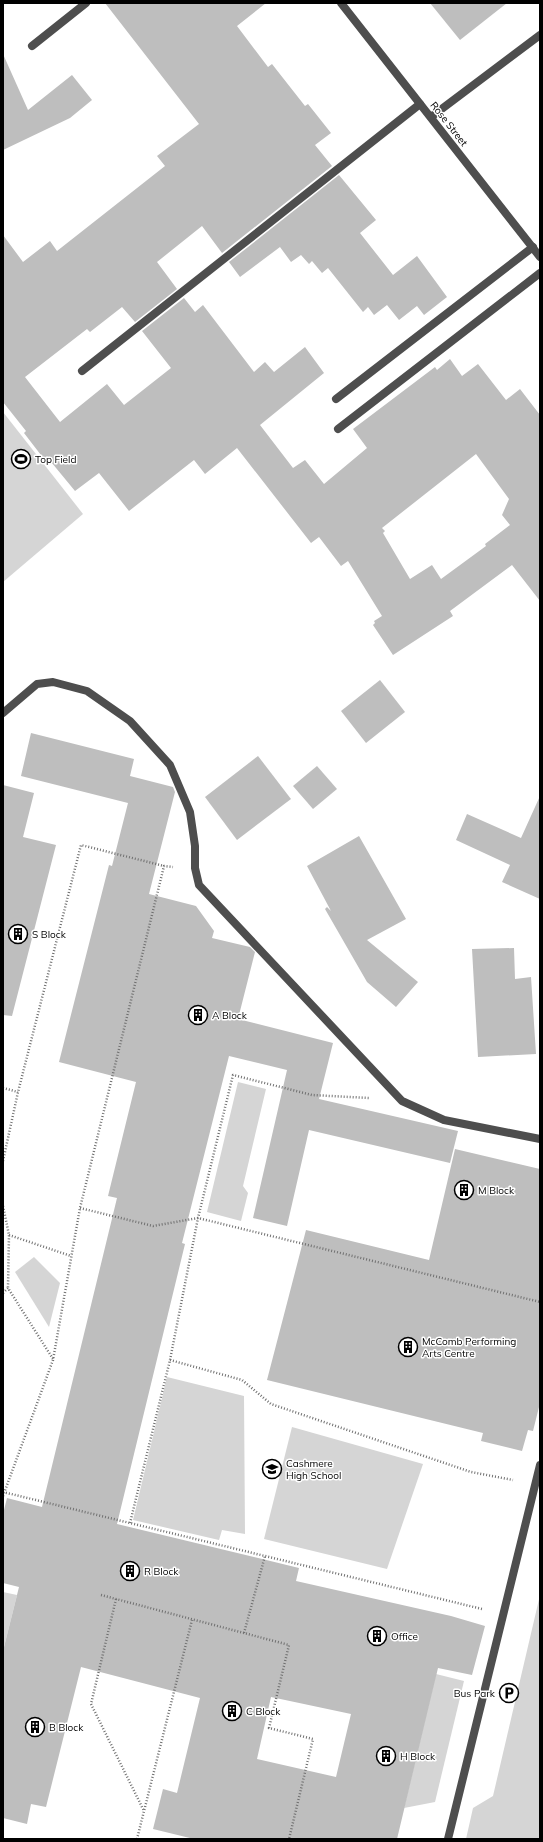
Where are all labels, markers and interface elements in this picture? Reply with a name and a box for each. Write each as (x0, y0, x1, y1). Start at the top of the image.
street label: Rose Street (428, 99, 471, 149)
sports icon: Top Field (10, 448, 32, 470)
place label: Top Field (35, 453, 76, 466)
building icon: S Block (7, 923, 29, 945)
place label: S Block (32, 928, 67, 941)
building icon: A Block (187, 1004, 209, 1026)
place label: A Block (212, 1009, 248, 1022)
building icon: M Block (453, 1179, 475, 1201)
place label: M Block (478, 1184, 515, 1197)
place label: McComb Performing Arts Centre (422, 1335, 516, 1360)
building icon: McComb Performing Arts Centre (397, 1336, 419, 1358)
place label: Cashmere High School (286, 1457, 341, 1482)
school or university icon: Cashmere High School (261, 1458, 283, 1480)
building icon: R Block (119, 1560, 141, 1582)
place label: R Block (144, 1565, 179, 1578)
building icon: Office (366, 1625, 388, 1647)
place label: Office (391, 1630, 418, 1643)
parking icon: Bus Park (498, 1682, 520, 1704)
place label: Bus Park (454, 1687, 496, 1700)
building icon: C Block (221, 1700, 243, 1722)
place label: C Block (246, 1705, 281, 1718)
building icon: B Block (24, 1716, 46, 1738)
place label: B Block (49, 1721, 84, 1734)
building icon: H Block (375, 1745, 397, 1767)
place label: H Block (400, 1750, 436, 1763)

